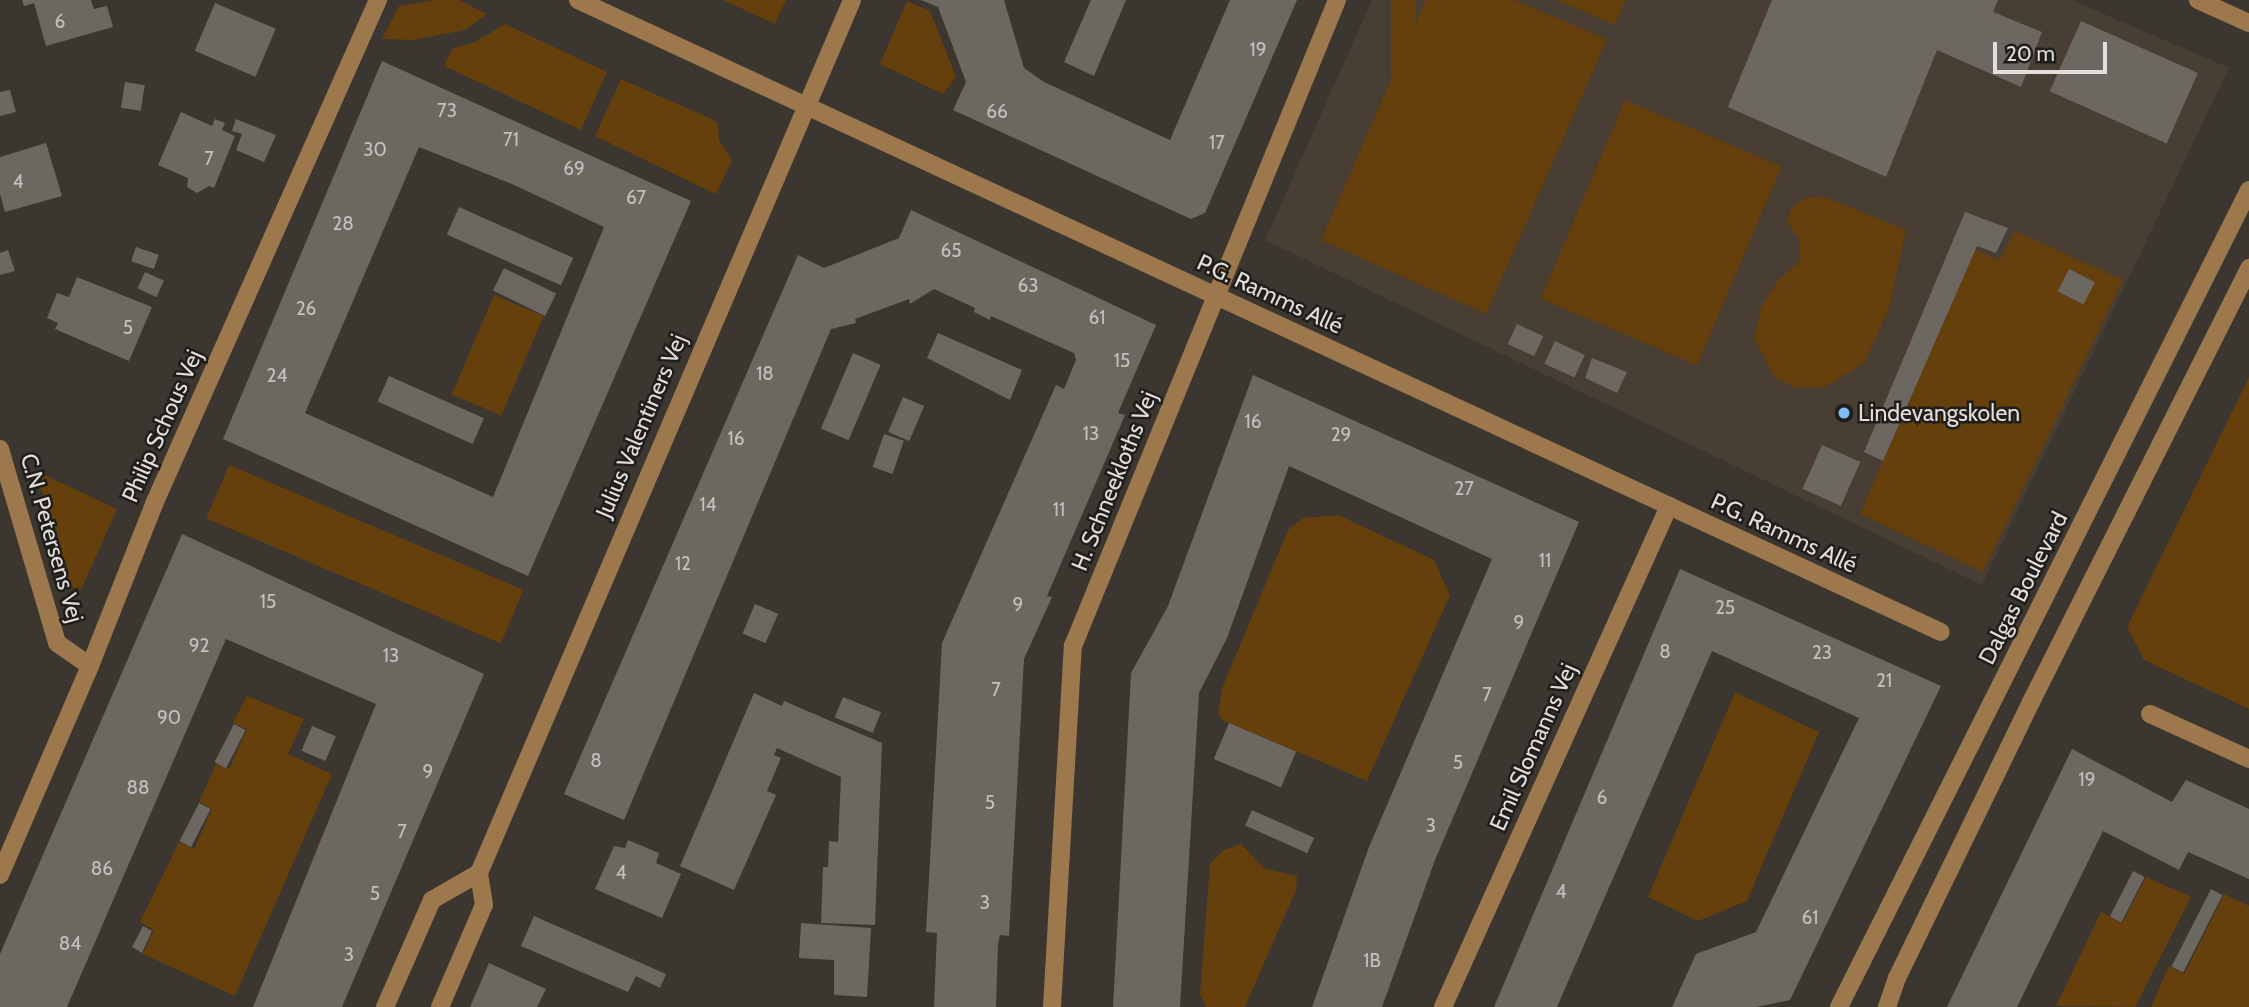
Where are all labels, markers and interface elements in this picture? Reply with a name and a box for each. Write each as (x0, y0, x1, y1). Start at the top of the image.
house number: 6 (55, 11, 65, 33)
scale bar (1997, 28, 2111, 72)
house number: 19 (1250, 39, 1266, 61)
text: 20 m (2006, 41, 2055, 66)
house number: 73 (437, 100, 457, 122)
house number: 66 (986, 101, 1008, 123)
house number: 71 (503, 129, 519, 151)
house number: 17 (1209, 132, 1225, 154)
house number: 30 (363, 139, 387, 161)
house number: 7 (204, 148, 214, 170)
house number: 69 (563, 158, 585, 180)
house number: 4 (13, 171, 23, 193)
house number: 67 (626, 187, 646, 209)
house number: 28 (332, 213, 354, 235)
house number: 65 (940, 240, 962, 262)
street label: P.G. Ramms Allé (1193, 248, 1347, 340)
house number: 63 (1017, 275, 1039, 297)
house number: 26 (296, 298, 316, 320)
house number: 61 (1089, 307, 1105, 329)
house number: 5 (123, 317, 133, 339)
street label: Julius Valentiners Vej (590, 330, 692, 522)
street label: Philip Schous Vej (116, 346, 208, 506)
house number: 15 (1114, 350, 1130, 372)
house number: 18 (756, 363, 774, 385)
house number: 24 (267, 365, 287, 387)
street label: H. Schneekloths Vej (1065, 387, 1163, 575)
place label: Lindevangskolen (1858, 399, 2020, 427)
marker: Lindevangskolen (1836, 405, 1852, 421)
house number: 16 (1245, 411, 1261, 433)
house number: 13 (1083, 423, 1099, 445)
house number: 29 (1331, 424, 1351, 446)
house number: 16 (728, 428, 744, 450)
street label: C.N. Petersens Vej (15, 450, 89, 626)
house number: 27 (1454, 478, 1474, 500)
street label: P.G. Ramms Allé (1707, 487, 1861, 579)
house number: 14 (699, 494, 717, 516)
house number: 11 (1053, 499, 1065, 521)
street label: Dalgas Boulevard (1973, 507, 2073, 669)
house number: 11 (1539, 550, 1551, 572)
house number: 12 (675, 553, 691, 575)
house number: 15 (260, 591, 276, 613)
house number: 9 (1013, 594, 1023, 616)
house number: 25 (1715, 597, 1735, 619)
house number: 9 (1514, 612, 1524, 634)
house number: 92 (189, 635, 209, 657)
house number: 8 (1659, 641, 1671, 663)
house number: 23 (1812, 642, 1832, 664)
house number: 13 (383, 645, 399, 667)
street label: Emil Slomanns Vej (1484, 659, 1582, 835)
house number: 21 (1876, 670, 1892, 692)
house number: 7 (991, 679, 1001, 701)
house number: 7 (1482, 684, 1492, 706)
house number: 90 (157, 707, 181, 729)
house number: 8 (590, 750, 602, 772)
house number: 5 (1453, 752, 1463, 774)
house number: 9 (423, 761, 433, 783)
house number: 19 (2079, 769, 2095, 791)
house number: 88 (126, 777, 150, 799)
house number: 6 (1597, 787, 1607, 809)
house number: 5 (985, 792, 995, 814)
house number: 3 (1426, 815, 1436, 837)
house number: 7 (397, 821, 407, 843)
house number: 86 (91, 858, 113, 880)
house number: 4 (616, 862, 626, 884)
house number: 4 (1556, 881, 1566, 903)
house number: 5 (370, 883, 380, 905)
house number: 3 (980, 892, 990, 914)
house number: 61 (1802, 907, 1818, 929)
house number: 84 (59, 933, 81, 955)
house number: 3 (344, 944, 354, 966)
house number: 1B (1363, 950, 1381, 972)

